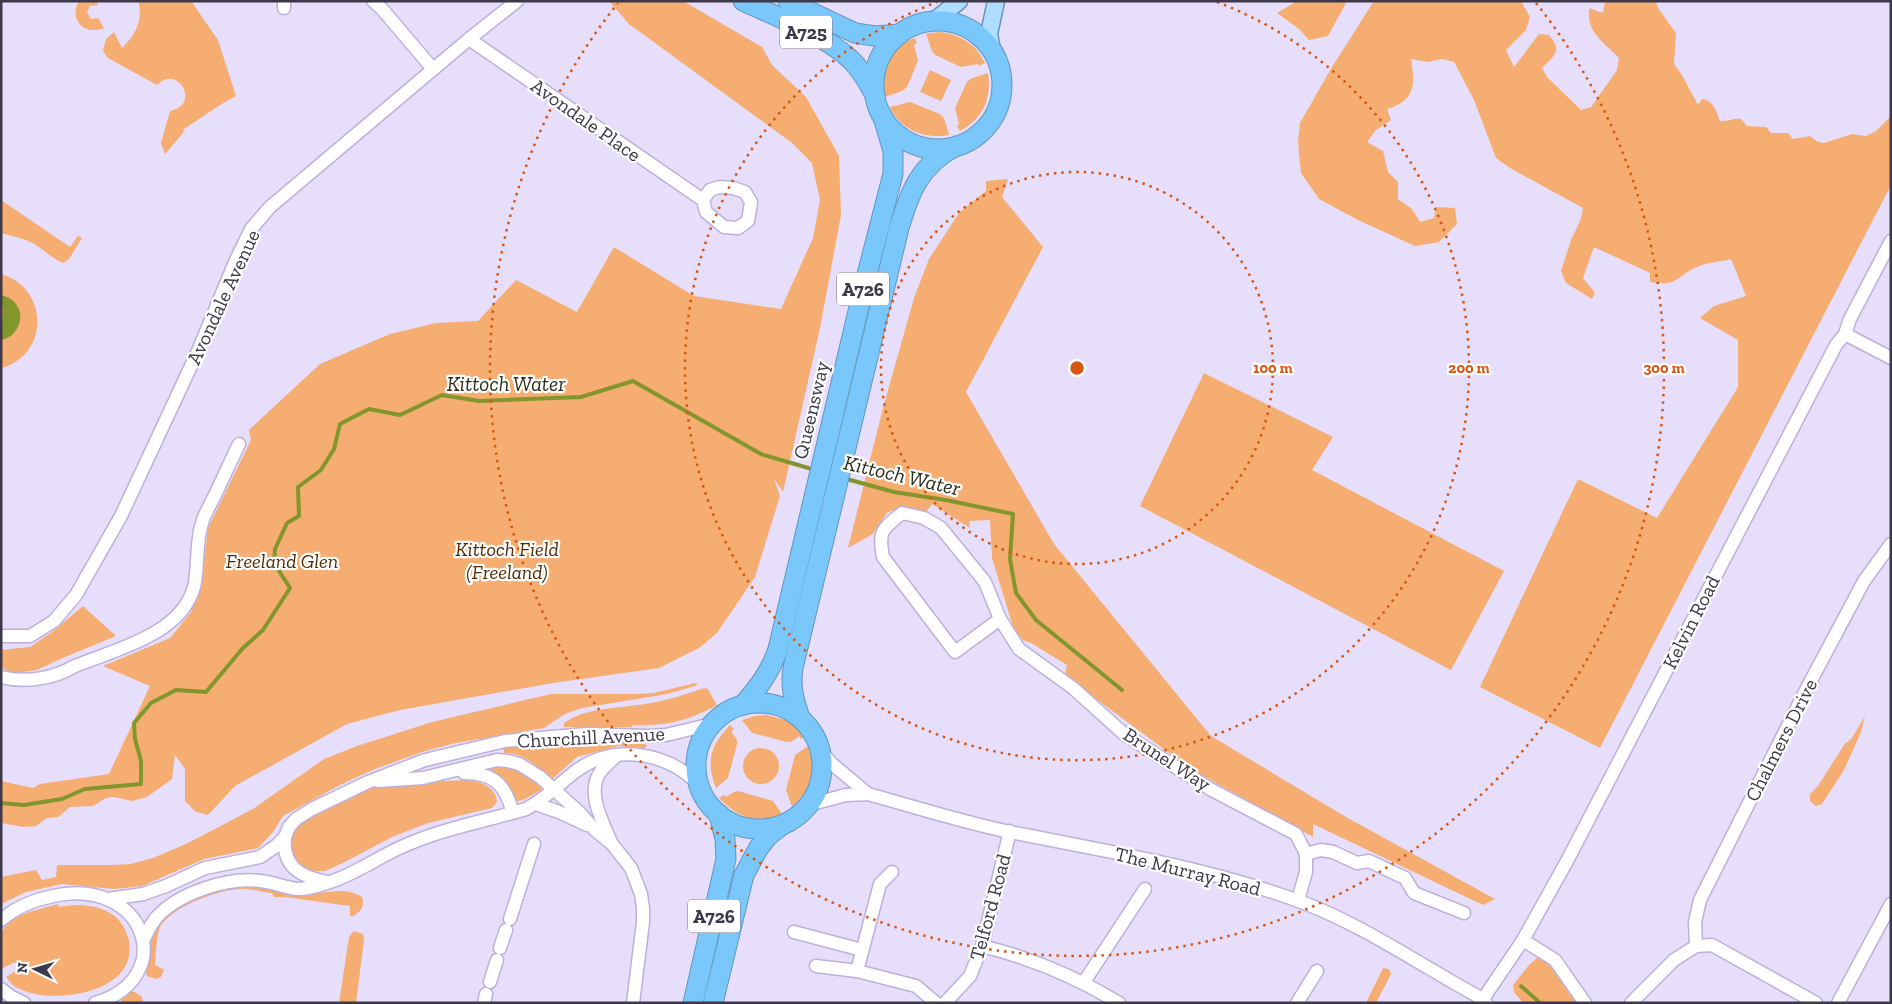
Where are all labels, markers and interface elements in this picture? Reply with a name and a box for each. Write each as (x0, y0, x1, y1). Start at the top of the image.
road number: A725 (780, 16, 832, 48)
street label: Avondale Place (526, 73, 646, 167)
street label: Avondale Avenue (181, 226, 265, 368)
road number: A726 (837, 272, 889, 306)
street label: Queensway (788, 358, 834, 461)
centre of rings (1068, 359, 1086, 377)
text: 100 m (1253, 359, 1293, 377)
text: 200 m (1448, 359, 1490, 377)
text: 300 m (1643, 359, 1685, 377)
water label: Kittoch Water (447, 371, 566, 396)
water label: Kittoch Water (841, 449, 963, 501)
park label: Kittoch Field (Freeland) (455, 537, 559, 584)
park label: Freeland Glen (226, 549, 338, 573)
street label: Kelvin Road (1657, 571, 1725, 673)
street label: Chalmers Drive (1740, 675, 1822, 805)
street label: Churchill Avenue (517, 721, 665, 753)
street label: Brunel Way (1119, 722, 1216, 796)
street label: The Murray Road (1113, 841, 1263, 901)
street label: Telford Road (964, 851, 1016, 963)
road number: A726 (688, 899, 740, 932)
north arrow (10, 944, 60, 994)
text: N (14, 962, 32, 974)

